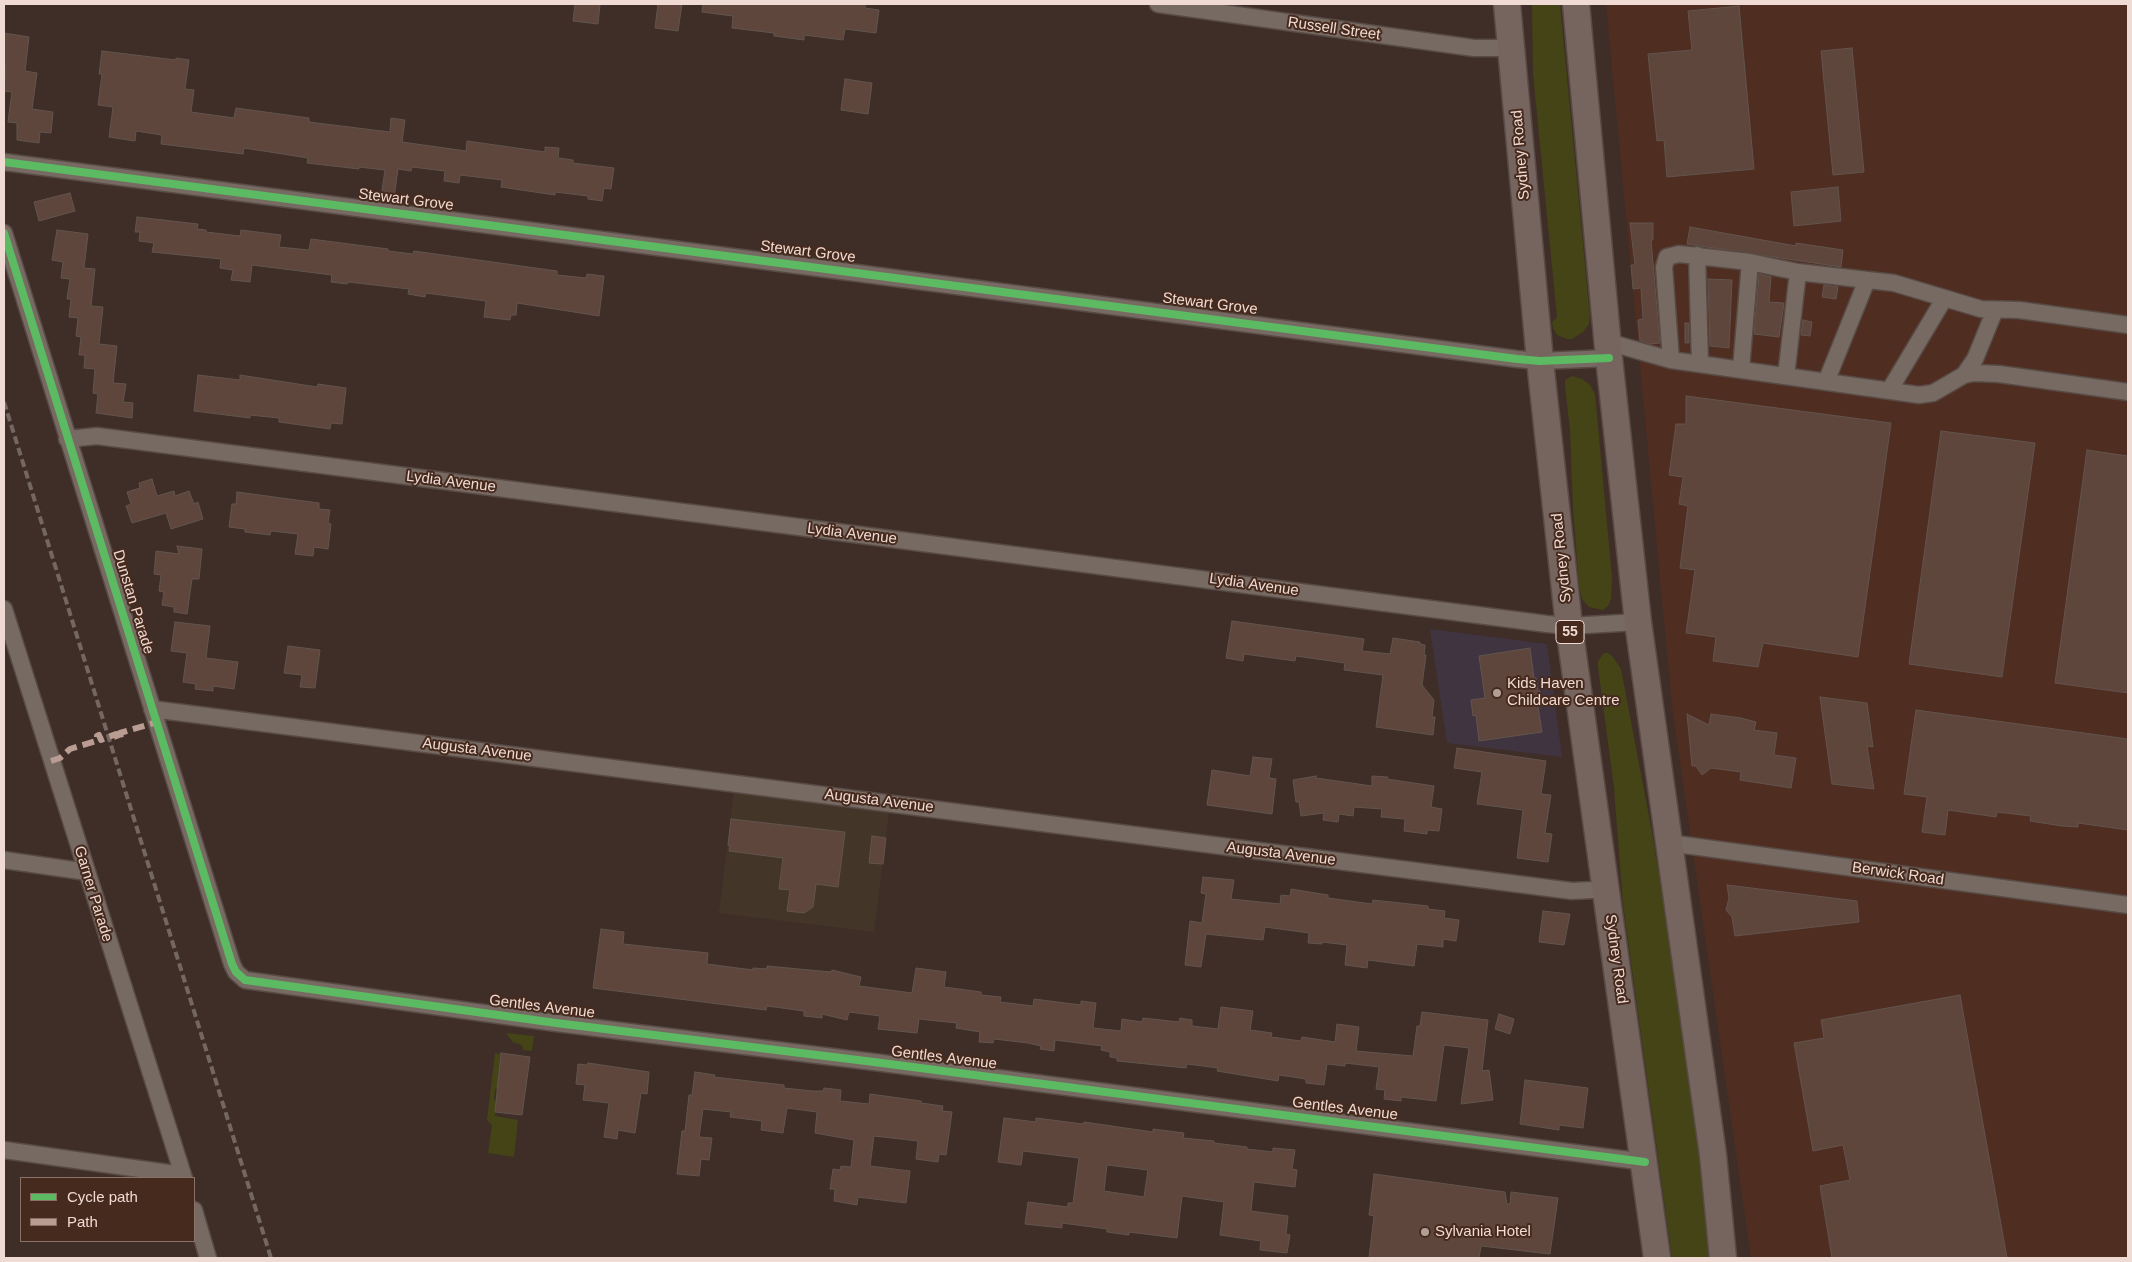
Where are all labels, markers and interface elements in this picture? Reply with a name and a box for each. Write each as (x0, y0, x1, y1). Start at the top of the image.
street label: Russell Street (1287, 14, 1381, 44)
street label: Sydney Road (1508, 109, 1534, 201)
street label: Stewart Grove (357, 185, 455, 215)
street label: Stewart Grove (759, 237, 857, 267)
street label: Stewart Grove (1161, 289, 1259, 319)
street label: Lydia Avenue (405, 468, 497, 496)
street label: Sydney Road (1548, 512, 1576, 604)
street label: Lydia Avenue (806, 520, 898, 548)
street label: Dunstan Parade (109, 548, 157, 656)
street label: Lydia Avenue (1208, 570, 1300, 600)
road number: 55 (1556, 620, 1584, 644)
place label: Kids Haven Childcare Centre (1507, 675, 1620, 710)
marker: Kids Haven Childcare Centre (1491, 687, 1503, 699)
street label: Augusta Avenue (421, 734, 533, 766)
street label: Augusta Avenue (823, 785, 935, 817)
street label: Augusta Avenue (1225, 838, 1337, 870)
street label: Garner Parade (70, 844, 116, 944)
street label: Berwick Road (1851, 859, 1945, 889)
street label: Sydney Road (1601, 913, 1631, 1005)
street label: Gentles Avenue (488, 992, 596, 1022)
street label: Gentles Avenue (890, 1043, 998, 1073)
street label: Gentles Avenue (1291, 1094, 1399, 1124)
legend (20, 1177, 195, 1242)
text: Cycle path (67, 1188, 138, 1205)
text: Path (67, 1213, 98, 1230)
place label: Sylvania Hotel (1435, 1223, 1531, 1241)
marker: Sylvania Hotel (1419, 1226, 1431, 1238)

